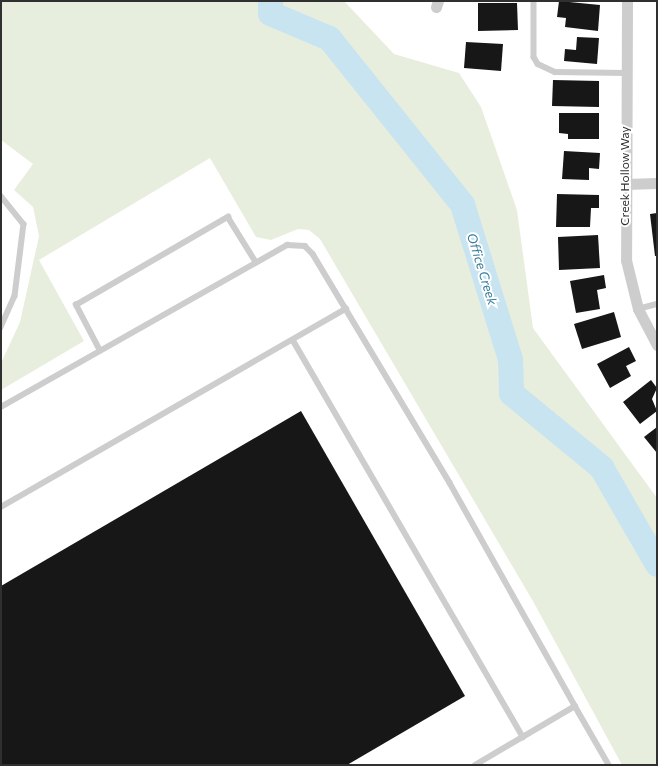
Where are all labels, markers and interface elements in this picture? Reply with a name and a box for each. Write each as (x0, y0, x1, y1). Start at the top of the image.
street label: Creek Hollow Way (618, 126, 632, 226)
water label: Office Creek (464, 231, 500, 307)

